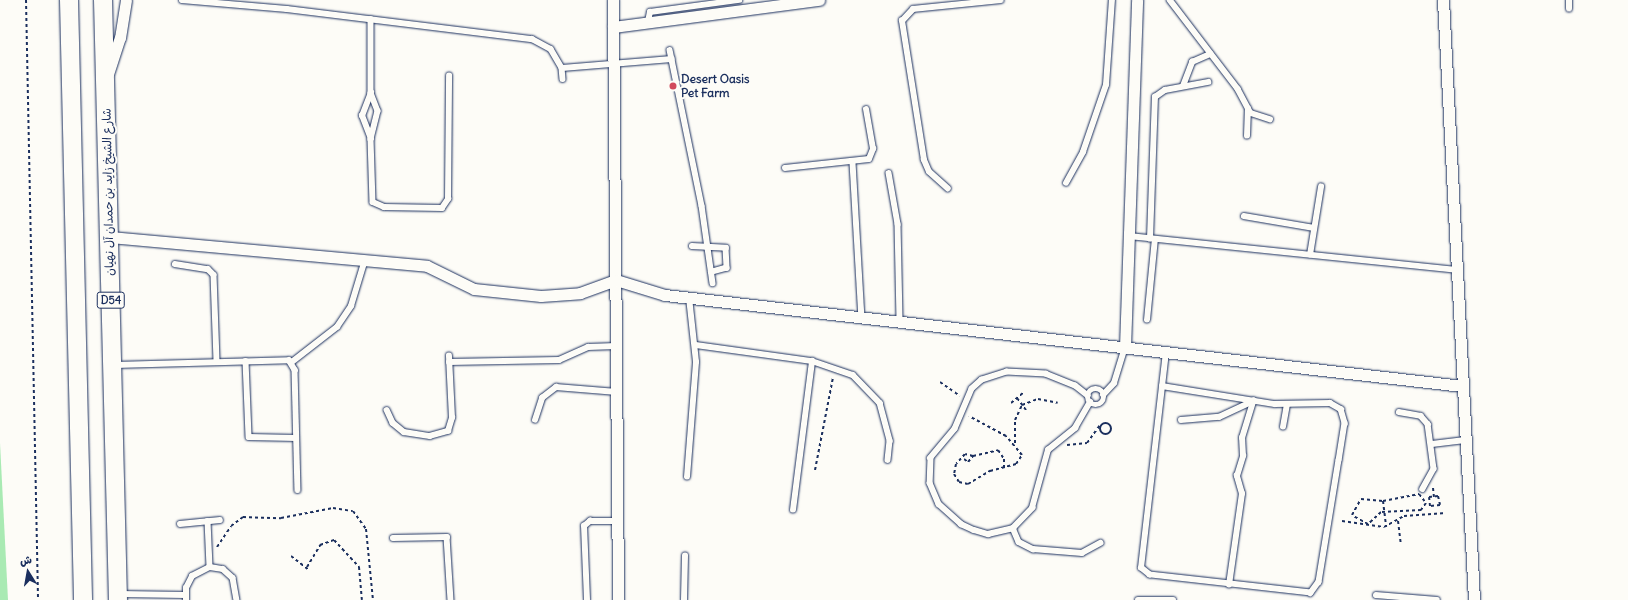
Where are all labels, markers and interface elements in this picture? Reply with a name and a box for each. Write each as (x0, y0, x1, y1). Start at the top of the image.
place label: Desert Oasis Pet Farm (681, 72, 749, 100)
marker: Desert Oasis Pet Farm (668, 81, 678, 91)
street label: شارع الشيخ زايد بن حمدان آل نهيان (99, 108, 117, 276)
road number: D54 (96, 291, 126, 309)
north arrow (8, 552, 48, 592)
text: ش (18, 552, 33, 568)

